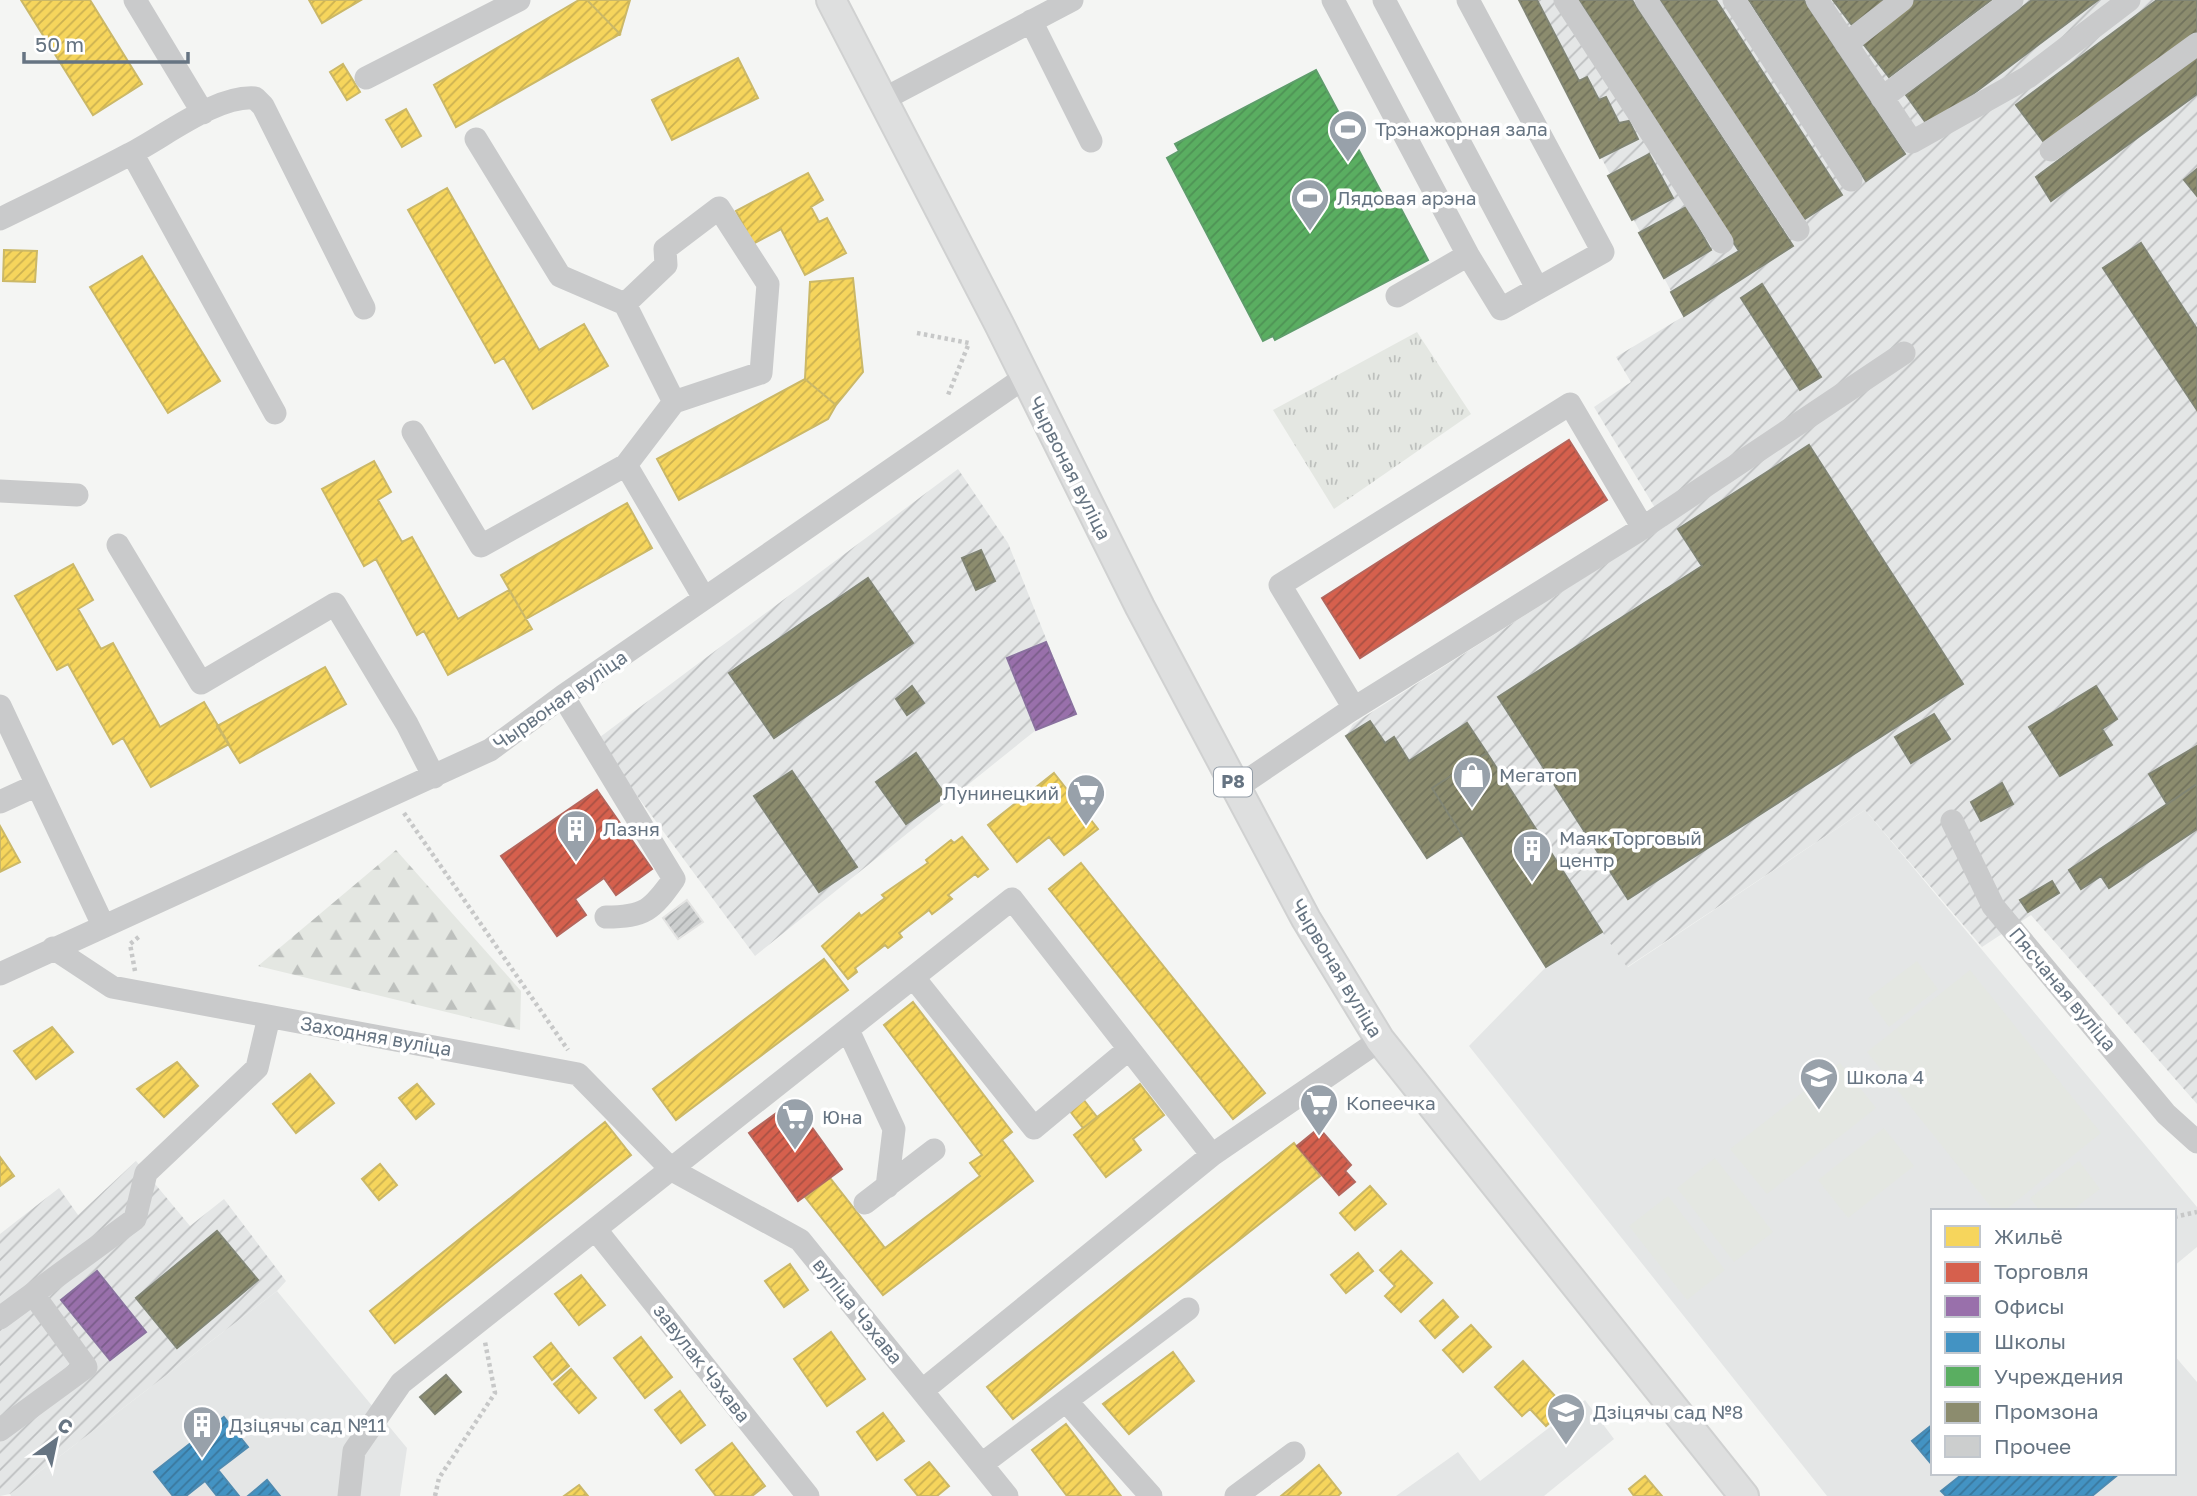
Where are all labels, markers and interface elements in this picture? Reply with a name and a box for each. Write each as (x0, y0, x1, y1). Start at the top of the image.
scale bar (24, 21, 189, 65)
text: 50 m (35, 31, 84, 57)
sports icon: Трэнажорная зала (1327, 108, 1369, 163)
place label: Трэнажорная зала (1375, 117, 1548, 140)
sports icon: Лядовая арэна (1289, 177, 1331, 232)
place label: Лядовая арэна (1337, 186, 1476, 209)
street label: Чырвоная вуліца (1024, 392, 1117, 543)
street label: Чырвоная вуліца (488, 645, 631, 754)
shop icon: Мегатоп (1451, 754, 1493, 809)
place label: Мегатоп (1499, 763, 1577, 786)
road number: Р8 (1214, 768, 1252, 796)
supermarket icon: Лунинецкий (1065, 772, 1107, 827)
place label: Лунинецкий (943, 781, 1059, 804)
building icon: Лазня (555, 808, 597, 863)
place label: Лазня (603, 817, 660, 840)
place label: Маяк Торговый центр (1559, 826, 1702, 871)
building icon: Маяк Торговый центр (1511, 828, 1553, 883)
street label: Чырвоная вуліца (1287, 894, 1388, 1041)
street label: Пясчаная вуліца (2005, 922, 2122, 1055)
street label: Заходняя вуліца (299, 1011, 454, 1060)
school or university icon: Школа 4 (1798, 1056, 1840, 1111)
place label: Школа 4 (1846, 1065, 1924, 1088)
supermarket icon: Копеечка (1298, 1082, 1340, 1137)
place label: Копеечка (1346, 1091, 1436, 1114)
supermarket icon: Юна (774, 1096, 816, 1151)
place label: Юна (822, 1105, 862, 1128)
legend (1931, 1209, 2176, 1475)
text: Жильё (1994, 1223, 2063, 1249)
street label: вуліца Чэхава (809, 1253, 908, 1368)
text: Торговля (1994, 1258, 2089, 1284)
text: Офисы (1994, 1293, 2065, 1319)
street label: завулак Чэхава (649, 1299, 756, 1427)
text: Школы (1994, 1328, 2066, 1354)
text: Учреждения (1994, 1363, 2123, 1389)
school or university icon: Дзіцячы сад №8 (1545, 1391, 1587, 1446)
text: Промзона (1994, 1398, 2099, 1424)
place label: Дзіцячы сад №8 (1593, 1400, 1743, 1423)
building icon: Дзіцячы сад №11 (181, 1404, 223, 1459)
north arrow (21, 1405, 91, 1475)
text: С (54, 1412, 77, 1439)
place label: Дзіцячы сад №11 (229, 1413, 386, 1436)
text: Прочее (1994, 1433, 2071, 1459)

